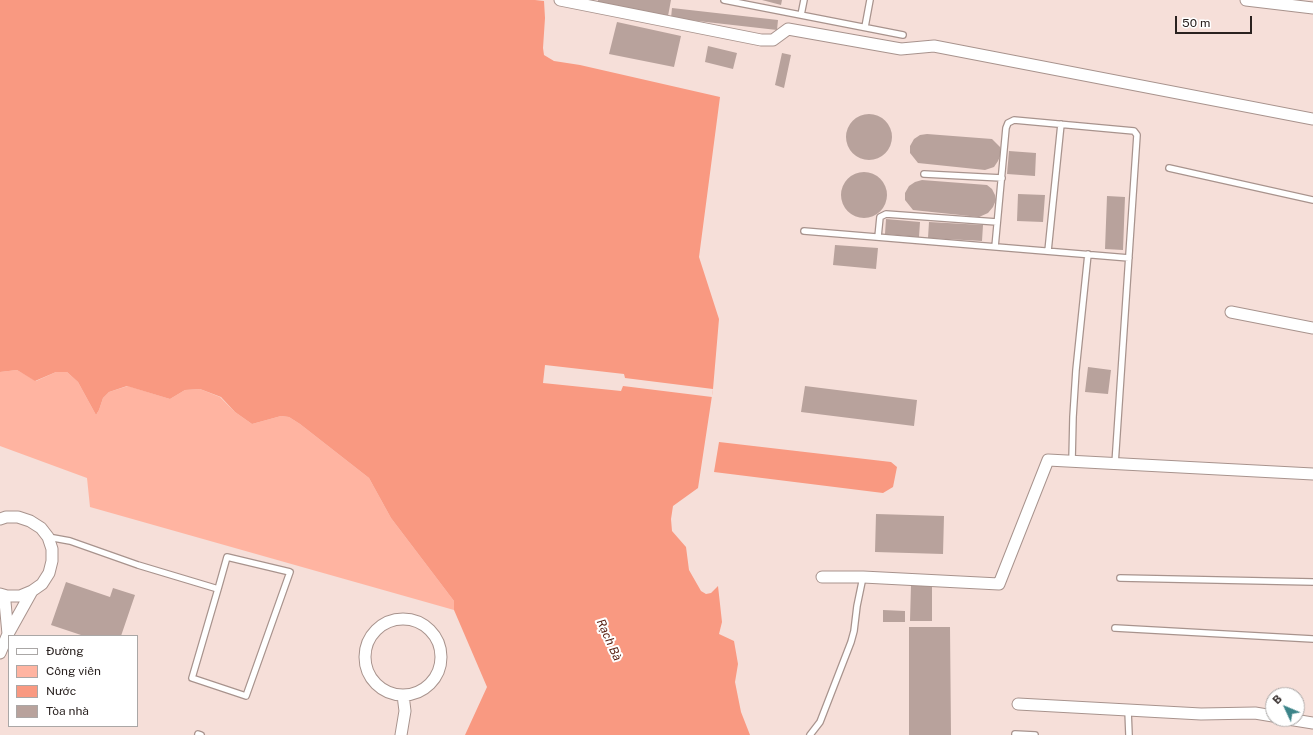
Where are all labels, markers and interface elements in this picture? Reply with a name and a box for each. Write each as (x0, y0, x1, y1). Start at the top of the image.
scale bar (1177, 8, 1254, 34)
text: 50 m (1182, 16, 1210, 30)
water label: Rạch Bà (593, 617, 625, 663)
legend (8, 635, 138, 727)
text: Đường (46, 644, 84, 658)
text: Công viên (46, 664, 101, 678)
text: Nước (46, 684, 76, 698)
north arrow (1265, 687, 1305, 727)
text: B (1270, 692, 1284, 706)
text: Tòa nhà (46, 704, 89, 718)

